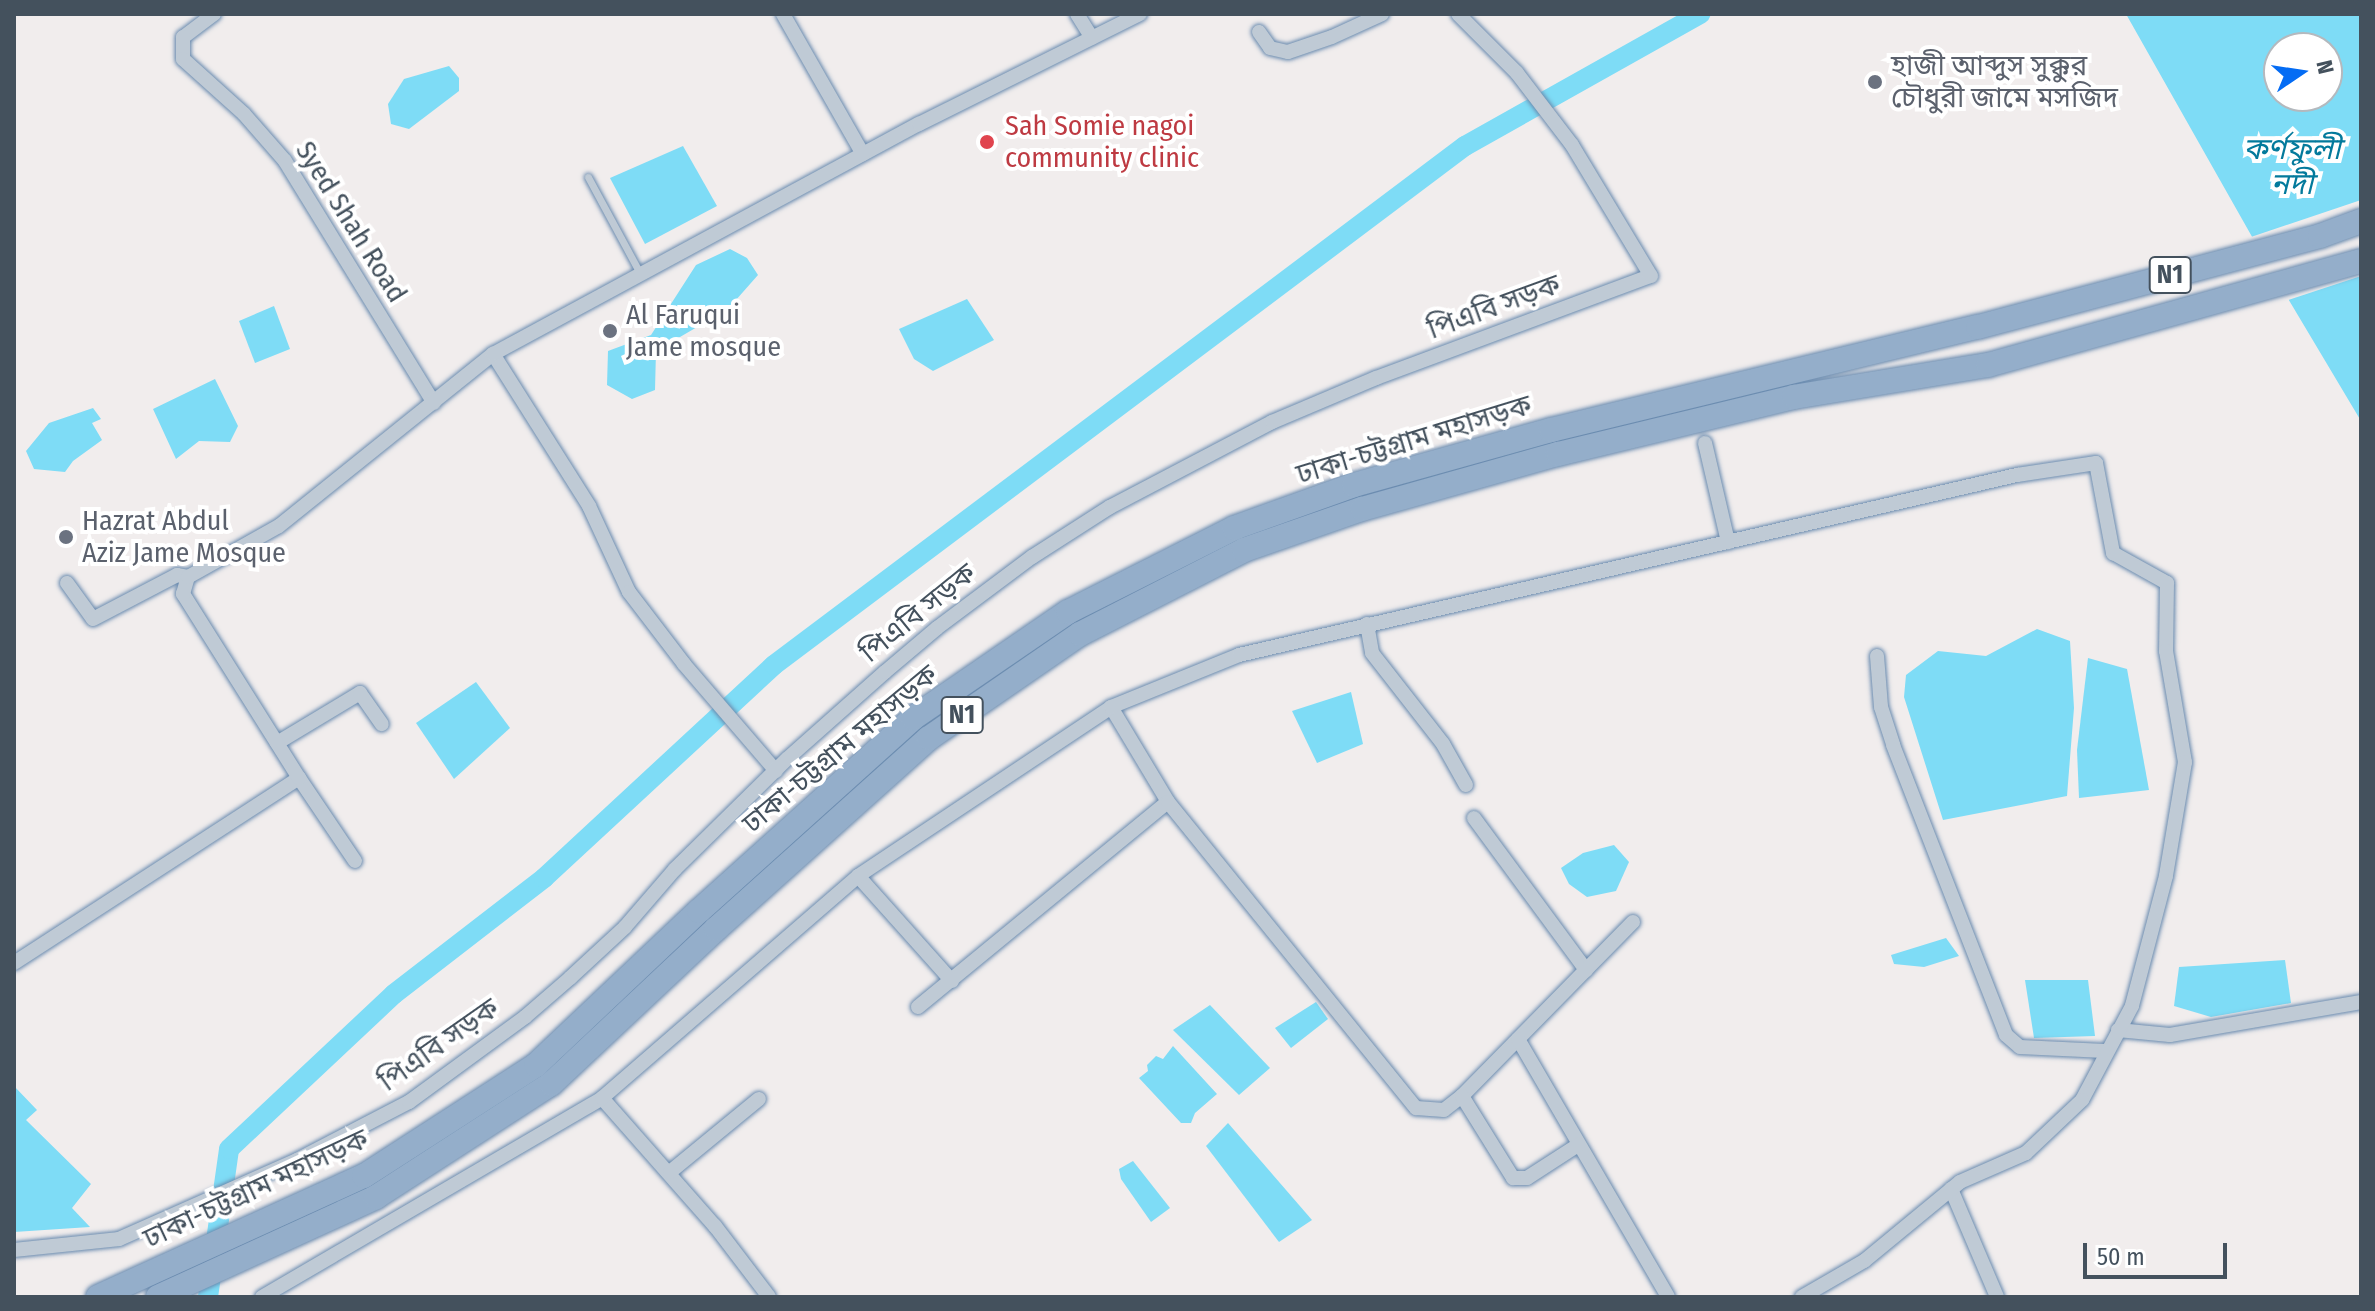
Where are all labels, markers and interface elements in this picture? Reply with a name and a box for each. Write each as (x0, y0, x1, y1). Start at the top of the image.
north arrow (2263, 32, 2343, 112)
place label: হাজী আব্দুস সুক্কুর চৌধুরী জামে মসজিদ (1891, 49, 2118, 115)
text: N (2310, 57, 2340, 76)
marker: হাজী আব্দুস সুক্কুর চৌধুরী জামে মসজিদ (1866, 73, 1884, 91)
place label: Sah Somie nagoi community clinic (1005, 109, 1199, 175)
marker: Sah Somie nagoi community clinic (976, 131, 998, 153)
water label: কর্ণফুলী নদী (2243, 131, 2341, 202)
street label: Syed Shah Road (288, 135, 414, 309)
road number: N1 (2148, 253, 2192, 297)
street label: পিএবি সড়ক (1423, 268, 1565, 346)
place label: Al Faruqui Jame mosque (626, 298, 781, 364)
marker: Al Faruqui Jame mosque (601, 322, 619, 340)
street label: ঢাকা-চট্টগ্রাম মহাসড়ক (1292, 388, 1536, 492)
place label: Hazrat Abdul Aziz Jame Mosque (82, 504, 286, 570)
marker: Hazrat Abdul Aziz Jame Mosque (57, 528, 75, 546)
street label: পিএবি সড়ক (854, 556, 982, 670)
street label: ঢাকা-চট্টগ্রাম মহাসড়ক (736, 658, 944, 840)
road number: N1 (940, 693, 984, 737)
street label: পিএবি সড়ক (373, 991, 505, 1099)
street label: ঢাকা-চট্টগ্রাম মহাসড়ক (138, 1122, 374, 1256)
scale bar (2087, 1227, 2231, 1277)
text: 50 m (2097, 1243, 2145, 1271)

